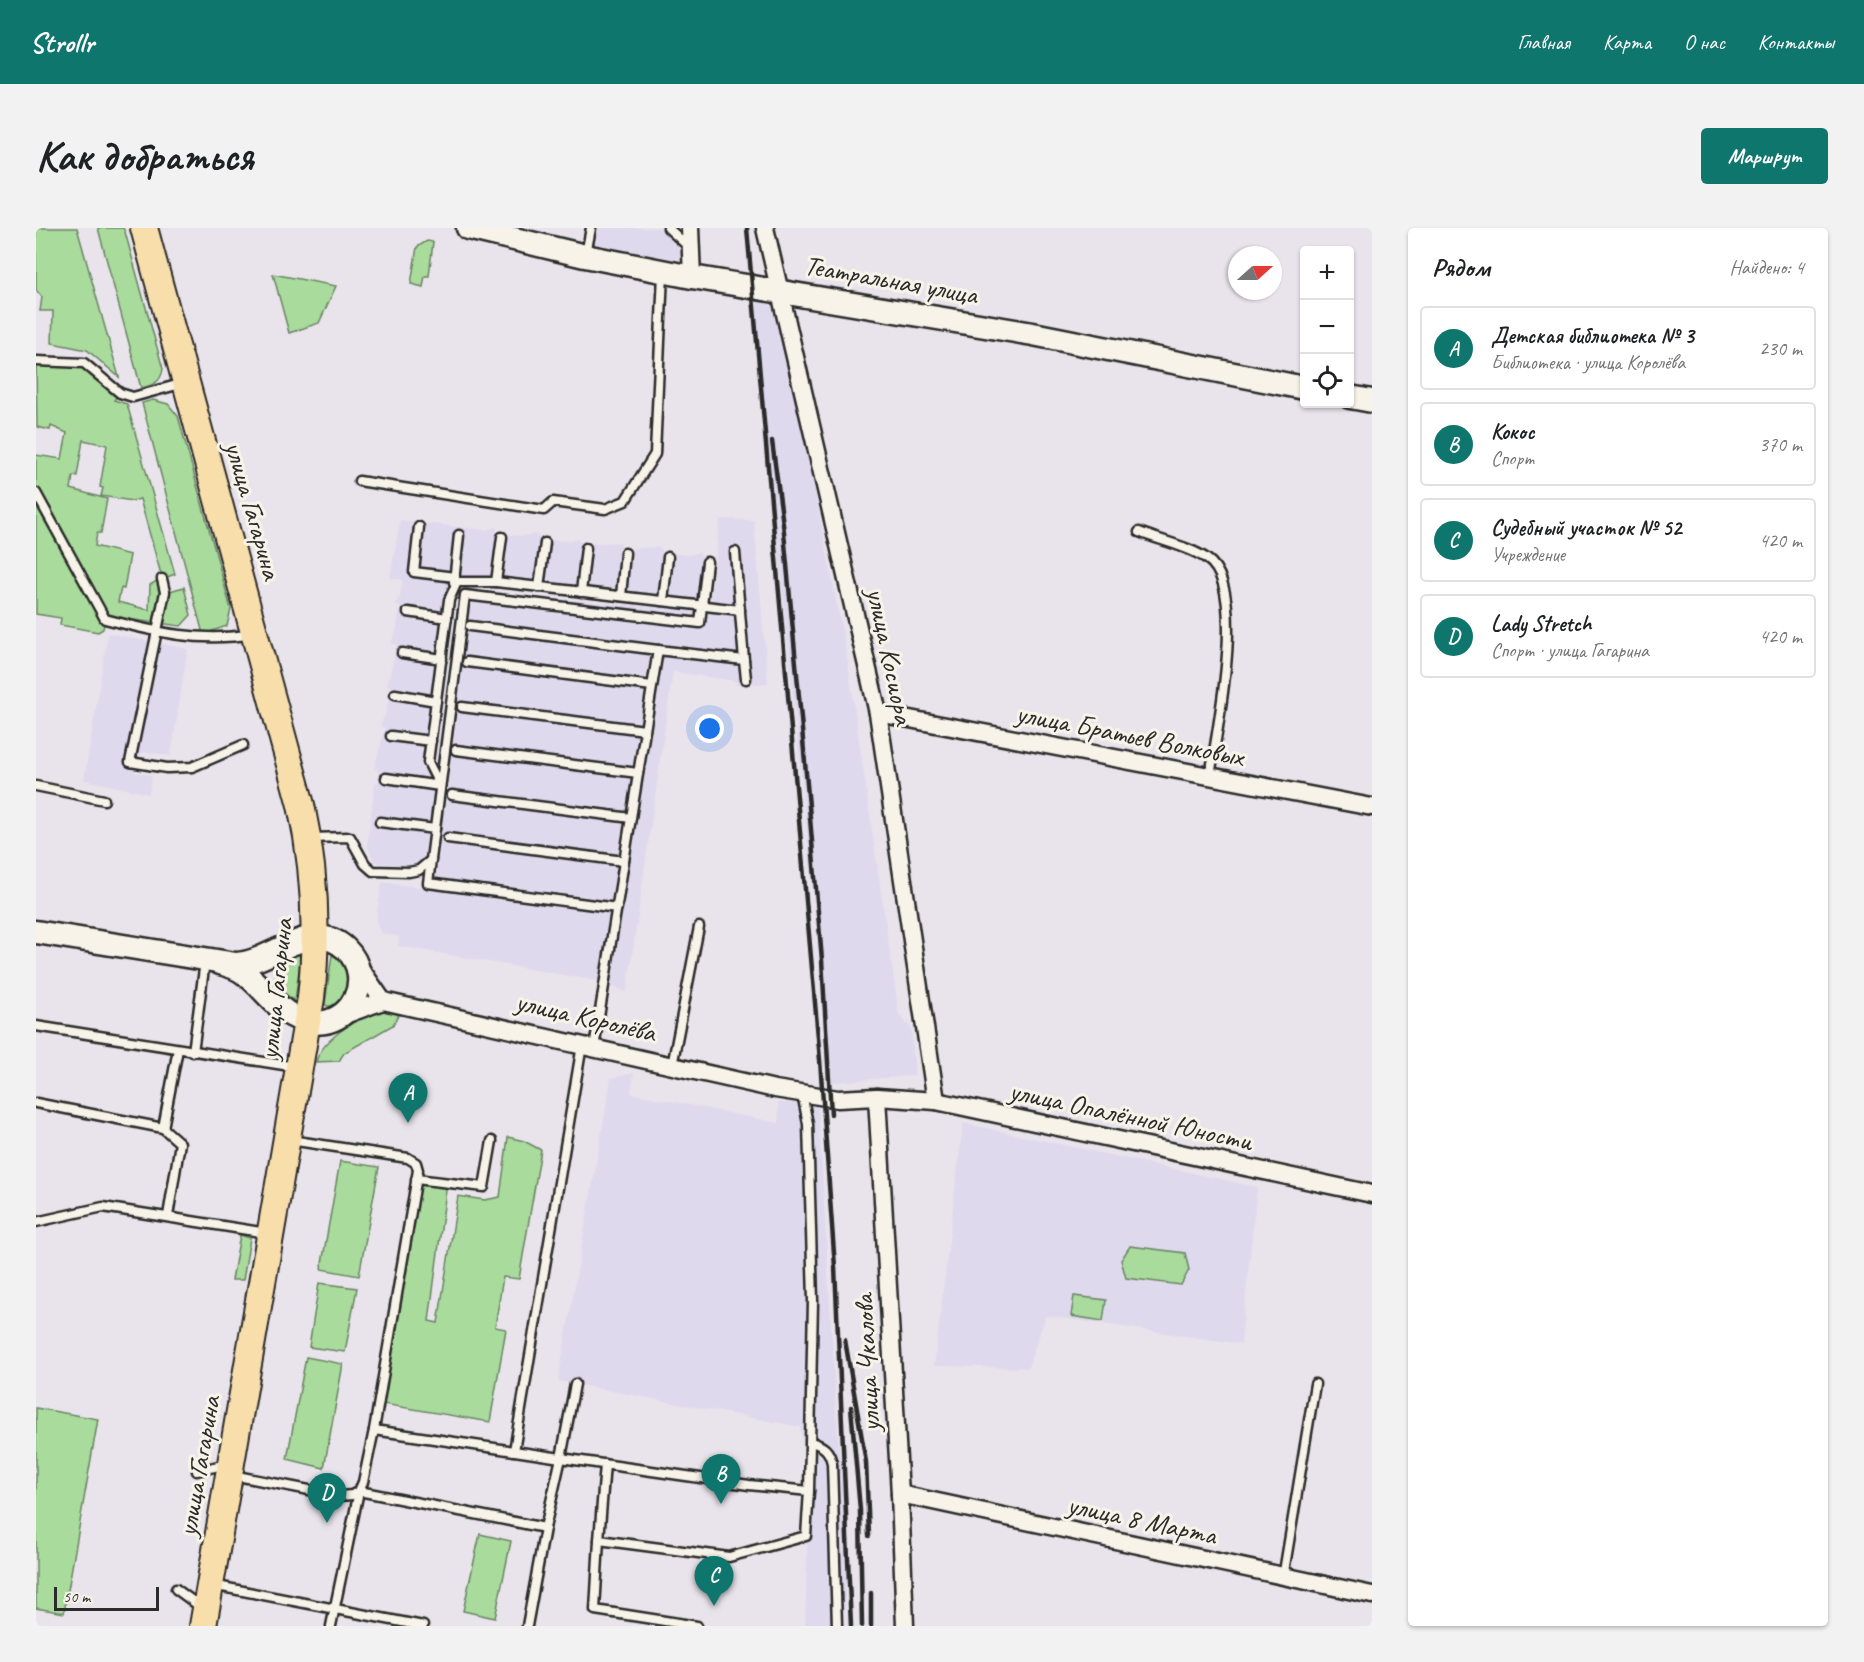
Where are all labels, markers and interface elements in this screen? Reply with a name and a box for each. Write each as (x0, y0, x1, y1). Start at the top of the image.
text: Strollr (30, 25, 94, 60)
text: Главная (1517, 29, 1570, 55)
text: Карта (1603, 29, 1651, 55)
text: О нас (1684, 29, 1725, 55)
text: Контакты (1758, 29, 1834, 55)
button: Маршрут (1701, 128, 1828, 184)
text: Как добраться (36, 130, 253, 183)
north arrow (1228, 246, 1282, 300)
map controls (1300, 246, 1354, 408)
button: + (1300, 246, 1354, 300)
street label: Театральная улица (802, 247, 982, 312)
text: Рядом (1432, 251, 1490, 284)
text: Найдено: 4 (1729, 255, 1804, 280)
button: − (1300, 300, 1354, 354)
text: Детская библиотека № 3 (1491, 322, 1694, 350)
text: A (1448, 336, 1459, 361)
text: 230 m (1759, 336, 1802, 361)
text: Библиотека · улица Королёва (1491, 350, 1685, 375)
button: locate (1300, 354, 1354, 408)
text: Кокос (1491, 418, 1534, 446)
text: B (1448, 432, 1459, 457)
text: 370 m (1759, 432, 1802, 457)
street label: улица Гагарина (217, 435, 290, 585)
text: Спорт (1491, 446, 1534, 471)
text: Судебный участок № 52 (1491, 514, 1681, 542)
text: C (1449, 528, 1458, 553)
text: 420 m (1759, 528, 1802, 553)
text: Учреждение (1491, 542, 1565, 567)
street label: улица Косиора (859, 583, 922, 729)
text: Lady Stretch (1491, 610, 1591, 638)
text: D (1448, 624, 1459, 649)
text: 420 m (1759, 624, 1802, 649)
text: Спорт · улица Гагарина (1491, 638, 1649, 663)
street label: улица Братьев Волковых (1011, 695, 1249, 774)
your location (695, 714, 724, 743)
street label: улица Гагарина (250, 915, 300, 1063)
street label: улица Королёва (511, 983, 661, 1050)
street label: улица Опалённой Юности (1004, 1072, 1257, 1159)
pin: A (388, 1074, 428, 1123)
street label: улица Чкалова (845, 1291, 888, 1435)
street label: улица Гагарина (169, 1392, 228, 1541)
pin: B (702, 1454, 740, 1504)
pin: D (308, 1474, 346, 1523)
street label: улица 8 Марта (1062, 1486, 1221, 1553)
pin: C (694, 1556, 734, 1606)
scale bar (54, 1584, 159, 1612)
text: 50 m (63, 1587, 90, 1607)

